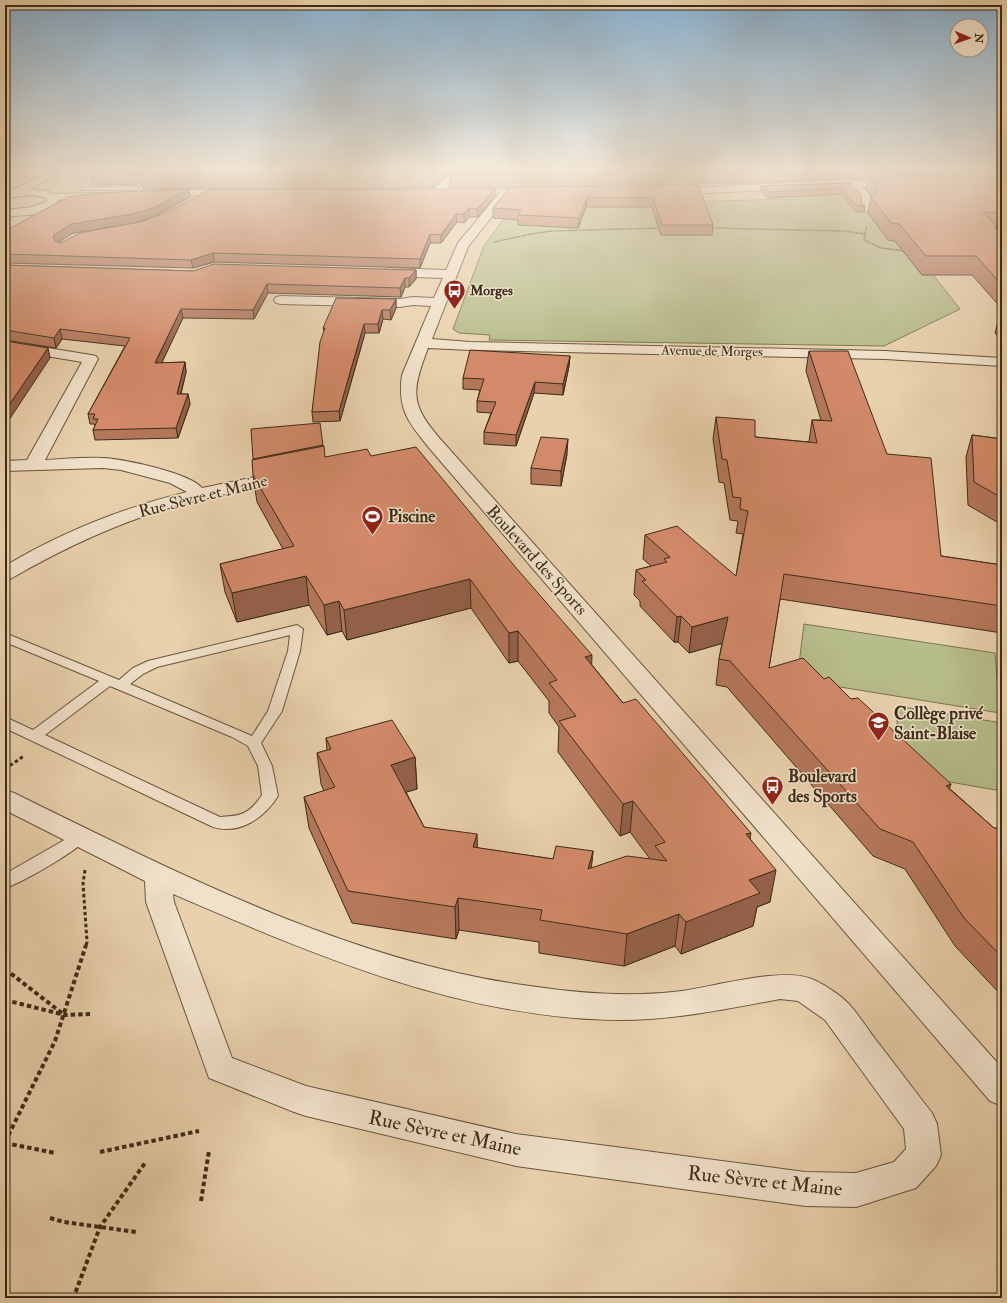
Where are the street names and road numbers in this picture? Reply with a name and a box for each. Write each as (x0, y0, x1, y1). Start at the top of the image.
street label: Avenue de Morges (660, 342, 763, 360)
street label: Rue Sèvre et Maine (136, 470, 270, 522)
street label: Boulevard des Sports (481, 501, 592, 620)
street label: Rue Sèvre et Maine (366, 1105, 524, 1161)
street label: Rue Sèvre et Maine (686, 1160, 844, 1202)

